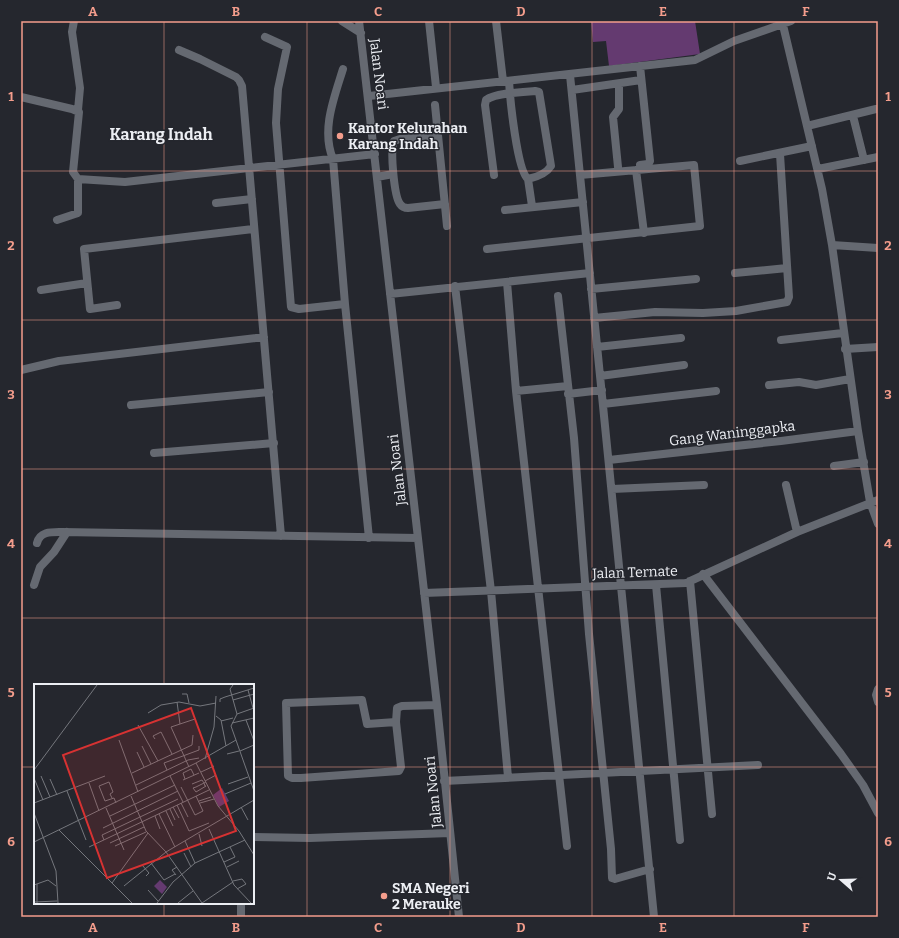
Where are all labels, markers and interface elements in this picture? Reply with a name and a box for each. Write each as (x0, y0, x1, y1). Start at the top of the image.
text: A (88, 4, 98, 19)
text: B (232, 4, 240, 19)
text: C (374, 4, 382, 19)
text: D (516, 4, 526, 19)
text: E (659, 4, 667, 19)
text: F (802, 4, 810, 19)
street label: Jalan Noari (366, 36, 391, 111)
text: 1 (8, 89, 14, 104)
text: 1 (885, 89, 891, 104)
place label: Kantor Kelurahan Karang Indah (348, 120, 467, 153)
district label: Karang Indah (109, 125, 213, 144)
marker: Kantor Kelurahan Karang Indah (335, 131, 345, 141)
text: 2 (7, 238, 15, 253)
text: 2 (884, 238, 892, 253)
text: 3 (7, 387, 15, 402)
text: 3 (884, 387, 892, 402)
street label: Gang Waninggapka (668, 417, 796, 450)
street label: Jalan Noari (385, 433, 410, 508)
text: 4 (7, 536, 15, 551)
text: 4 (884, 536, 892, 551)
street label: Jalan Ternate (591, 563, 678, 583)
inset map (34, 684, 254, 904)
text: 5 (7, 685, 15, 700)
text: 5 (884, 685, 892, 700)
street label: Jalan Noari (421, 755, 446, 830)
text: 6 (7, 834, 15, 849)
text: 6 (884, 834, 892, 849)
north arrow (821, 860, 861, 900)
text: U (825, 871, 840, 883)
place label: SMA Negeri 2 Merauke (392, 880, 470, 913)
marker: SMA Negeri 2 Merauke (379, 891, 389, 901)
text: A (88, 920, 98, 935)
text: B (232, 920, 240, 935)
text: C (374, 920, 382, 935)
text: D (516, 920, 526, 935)
text: E (659, 920, 667, 935)
text: F (802, 920, 810, 935)

